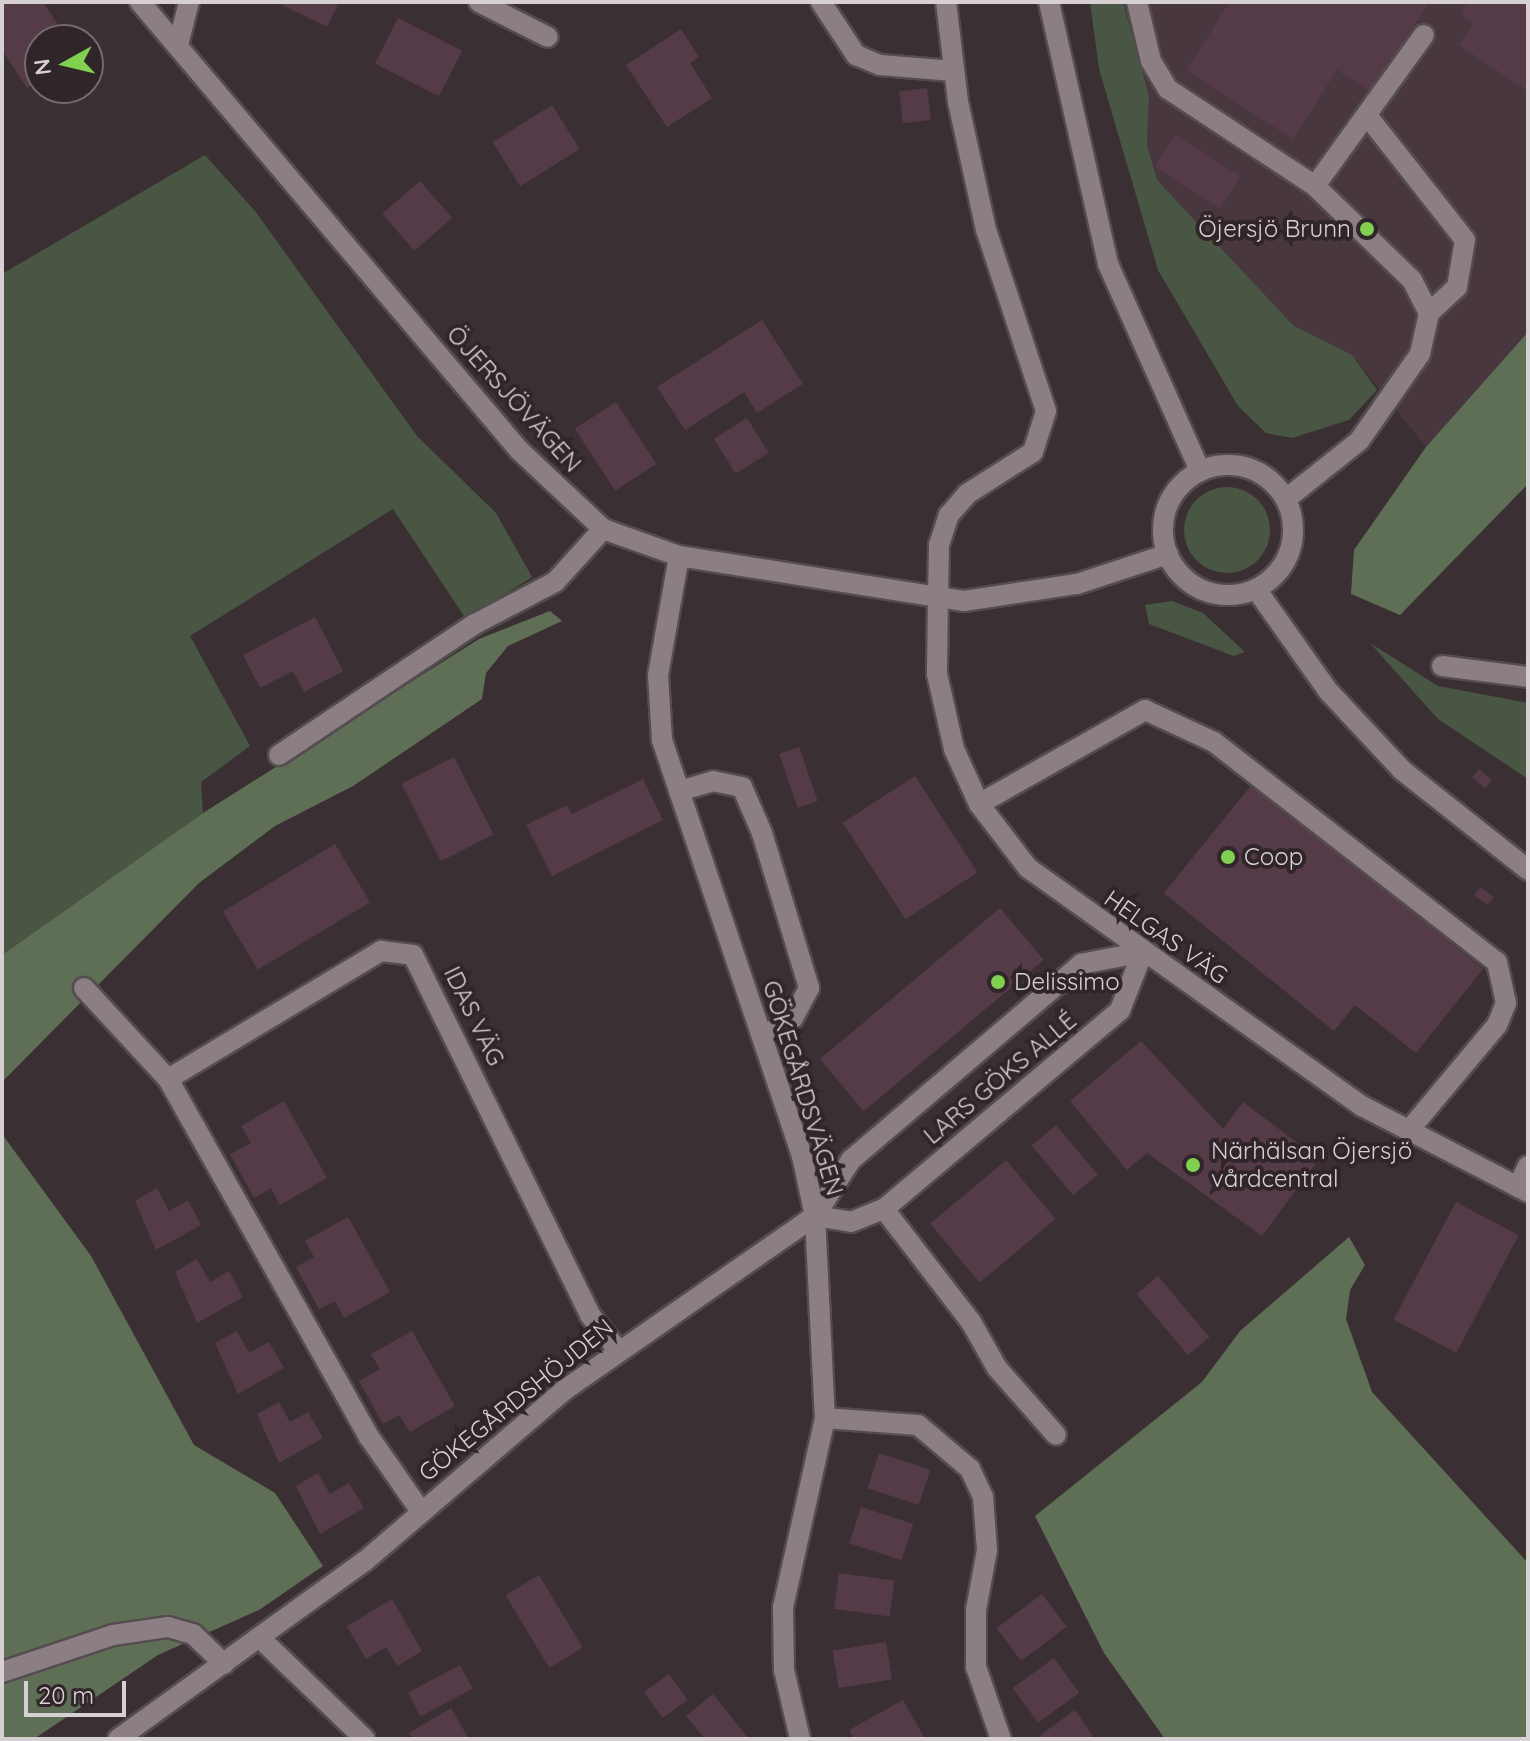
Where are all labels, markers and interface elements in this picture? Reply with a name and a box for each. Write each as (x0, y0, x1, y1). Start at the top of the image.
north arrow (24, 24, 104, 104)
text: N (27, 57, 57, 77)
place label: Öjersjö Brunn (1198, 215, 1351, 243)
marker: Öjersjö Brunn (1358, 220, 1376, 238)
street label: ÖJERSJÖVÄGEN (441, 320, 587, 478)
place label: Coop (1244, 843, 1303, 871)
marker: Coop (1219, 848, 1237, 866)
street label: HELGAS VÄG (1099, 884, 1233, 990)
street label: IDAS VÄG (438, 962, 510, 1070)
place label: Delissimo (1014, 968, 1120, 996)
marker: Delissimo (989, 973, 1007, 991)
street label: GÖKEGÅRDSVÄGEN (757, 977, 849, 1199)
street label: LARS GÖKS ALLÉ (918, 1006, 1082, 1150)
place label: Närhälsan Öjersjö vårdcentral (1211, 1137, 1412, 1193)
marker: Närhälsan Öjersjö vårdcentral (1182, 1154, 1204, 1176)
street label: GÖKEGÅRDSHÖJDEN (413, 1313, 619, 1487)
scale bar (28, 1665, 130, 1715)
text: 20 m (38, 1680, 94, 1710)

